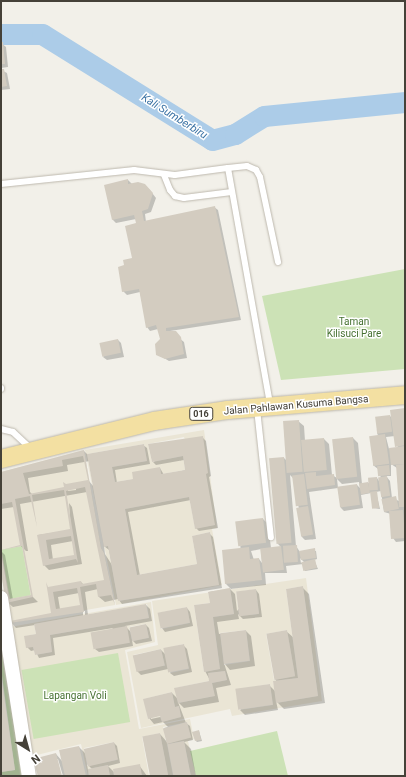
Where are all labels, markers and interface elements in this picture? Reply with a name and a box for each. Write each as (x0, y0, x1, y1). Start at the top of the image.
water label: Kali Sumberbiru (139, 91, 209, 143)
park label: Taman Kilisuci Pare (327, 315, 381, 338)
street label: Jalan Pahlawan Kusuma Bangsa (223, 393, 369, 417)
road number: 016 (189, 407, 213, 421)
park label: Lapangan Voli (43, 690, 107, 702)
north arrow (8, 729, 48, 769)
text: N (29, 751, 43, 767)

